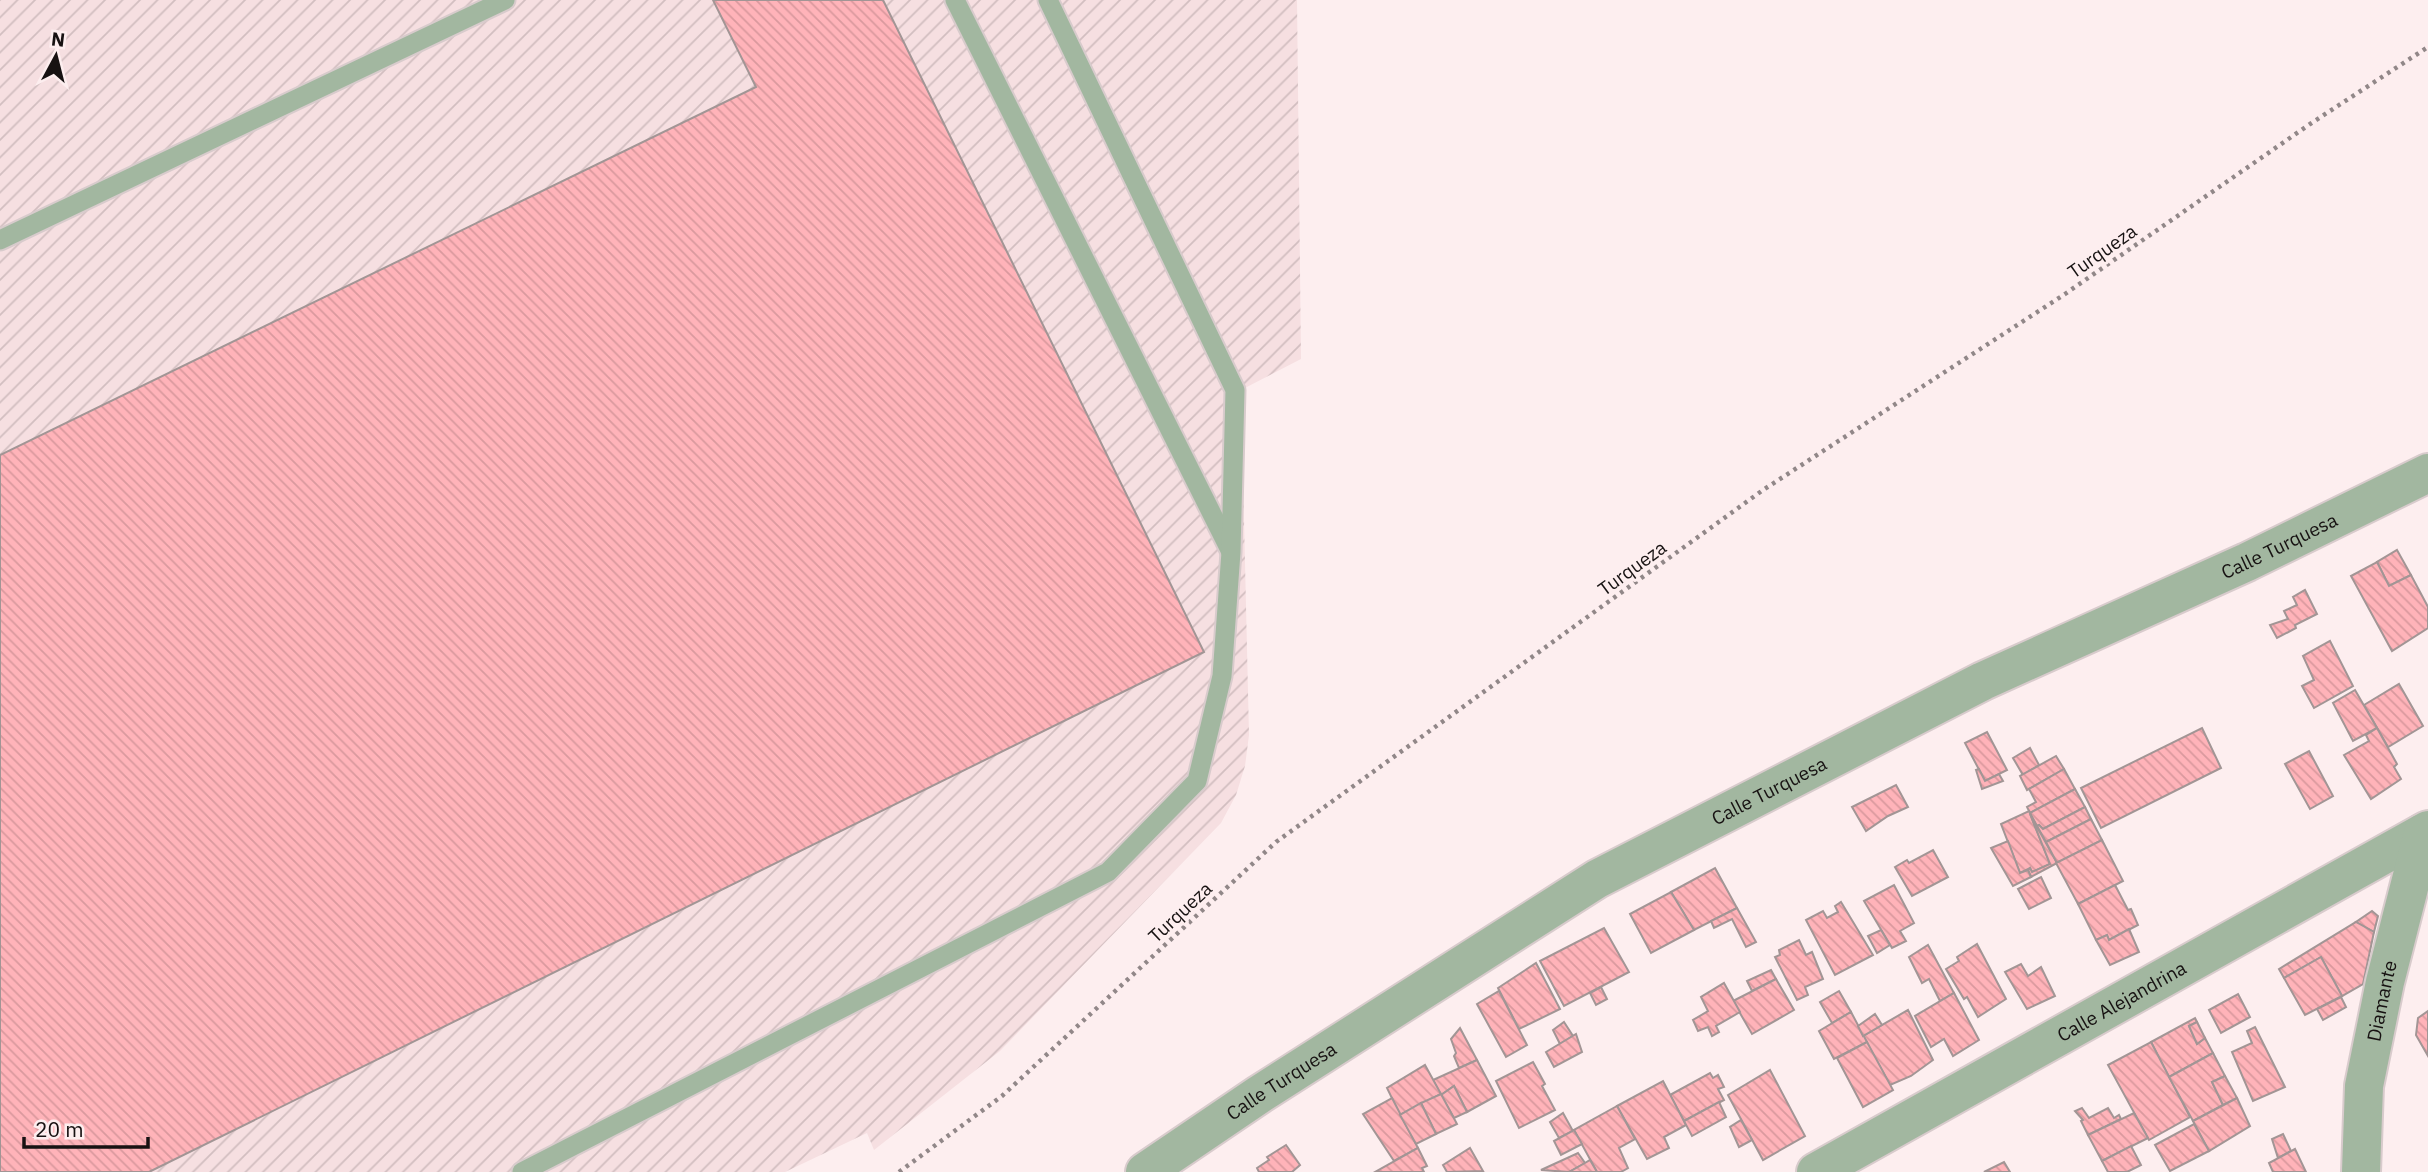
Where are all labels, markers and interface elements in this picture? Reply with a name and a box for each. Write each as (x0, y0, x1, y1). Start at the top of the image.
north arrow (21, 21, 91, 91)
text: N (50, 26, 66, 52)
street label: Turqueza (2063, 219, 2141, 283)
street label: Calle Turquesa (2217, 508, 2341, 584)
street label: Turqueza (1593, 535, 1671, 601)
street label: Calle Turquesa (1707, 751, 1831, 830)
street label: Turqueza (1143, 876, 1217, 948)
street label: Calle Alejandrina (2053, 956, 2190, 1047)
street label: Diamante (2361, 958, 2402, 1043)
street label: Calle Turquesa (1222, 1036, 1341, 1125)
scale bar (24, 1106, 149, 1150)
text: 20 m (35, 1115, 84, 1143)

